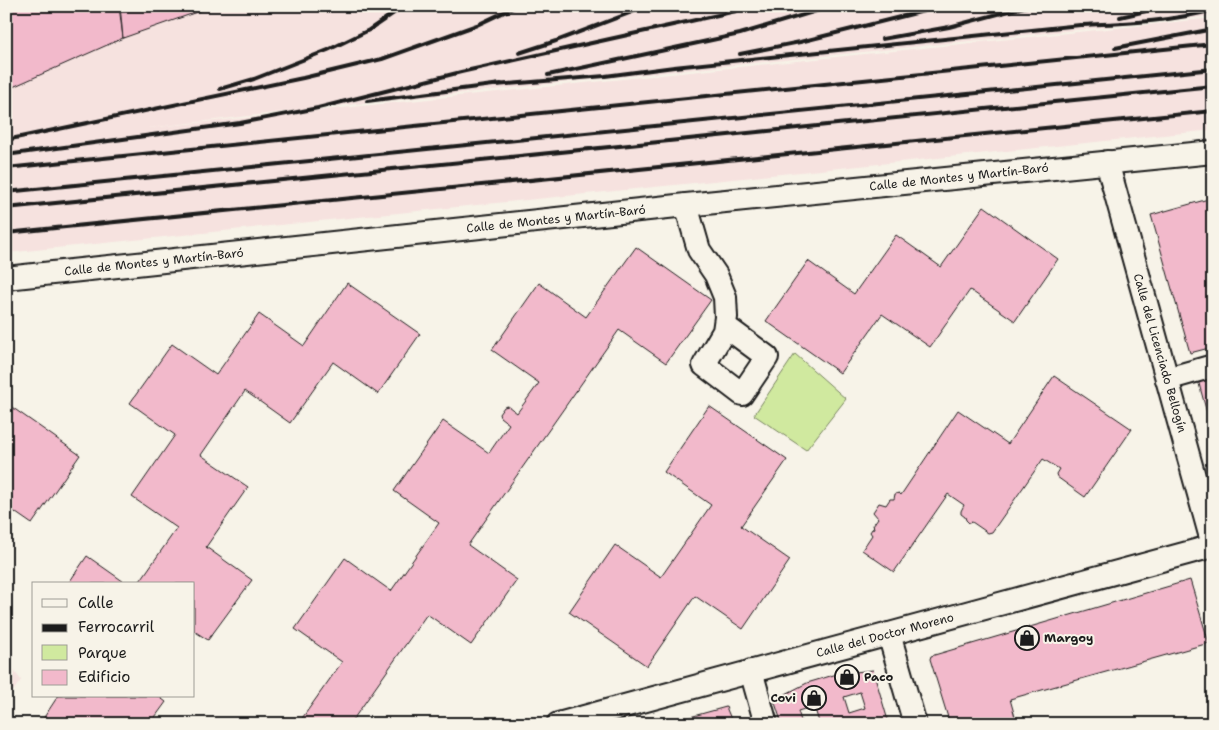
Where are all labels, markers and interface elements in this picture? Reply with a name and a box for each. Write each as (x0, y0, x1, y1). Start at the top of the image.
street label: Calle de Montes y Martín-Baró (869, 160, 1049, 194)
street label: Calle de Montes y Martín-Baró (466, 202, 646, 236)
street label: Calle de Montes y Martín-Baró (64, 245, 244, 279)
street label: Calle del Licenciado Bellogín (1130, 272, 1190, 434)
legend (32, 582, 195, 698)
text: Calle (78, 593, 114, 613)
street label: Calle del Doctor Moreno (814, 609, 956, 661)
text: Ferrocarril (78, 617, 155, 637)
shop icon: Margoy (1014, 625, 1040, 651)
place label: Margoy (1044, 630, 1093, 646)
text: Parque (78, 643, 127, 663)
shop icon: Paco (834, 664, 860, 690)
text: Edificio (78, 667, 130, 687)
place label: Paco (864, 669, 893, 685)
shop icon: Covi (801, 685, 827, 711)
place label: Covi (770, 690, 796, 706)

